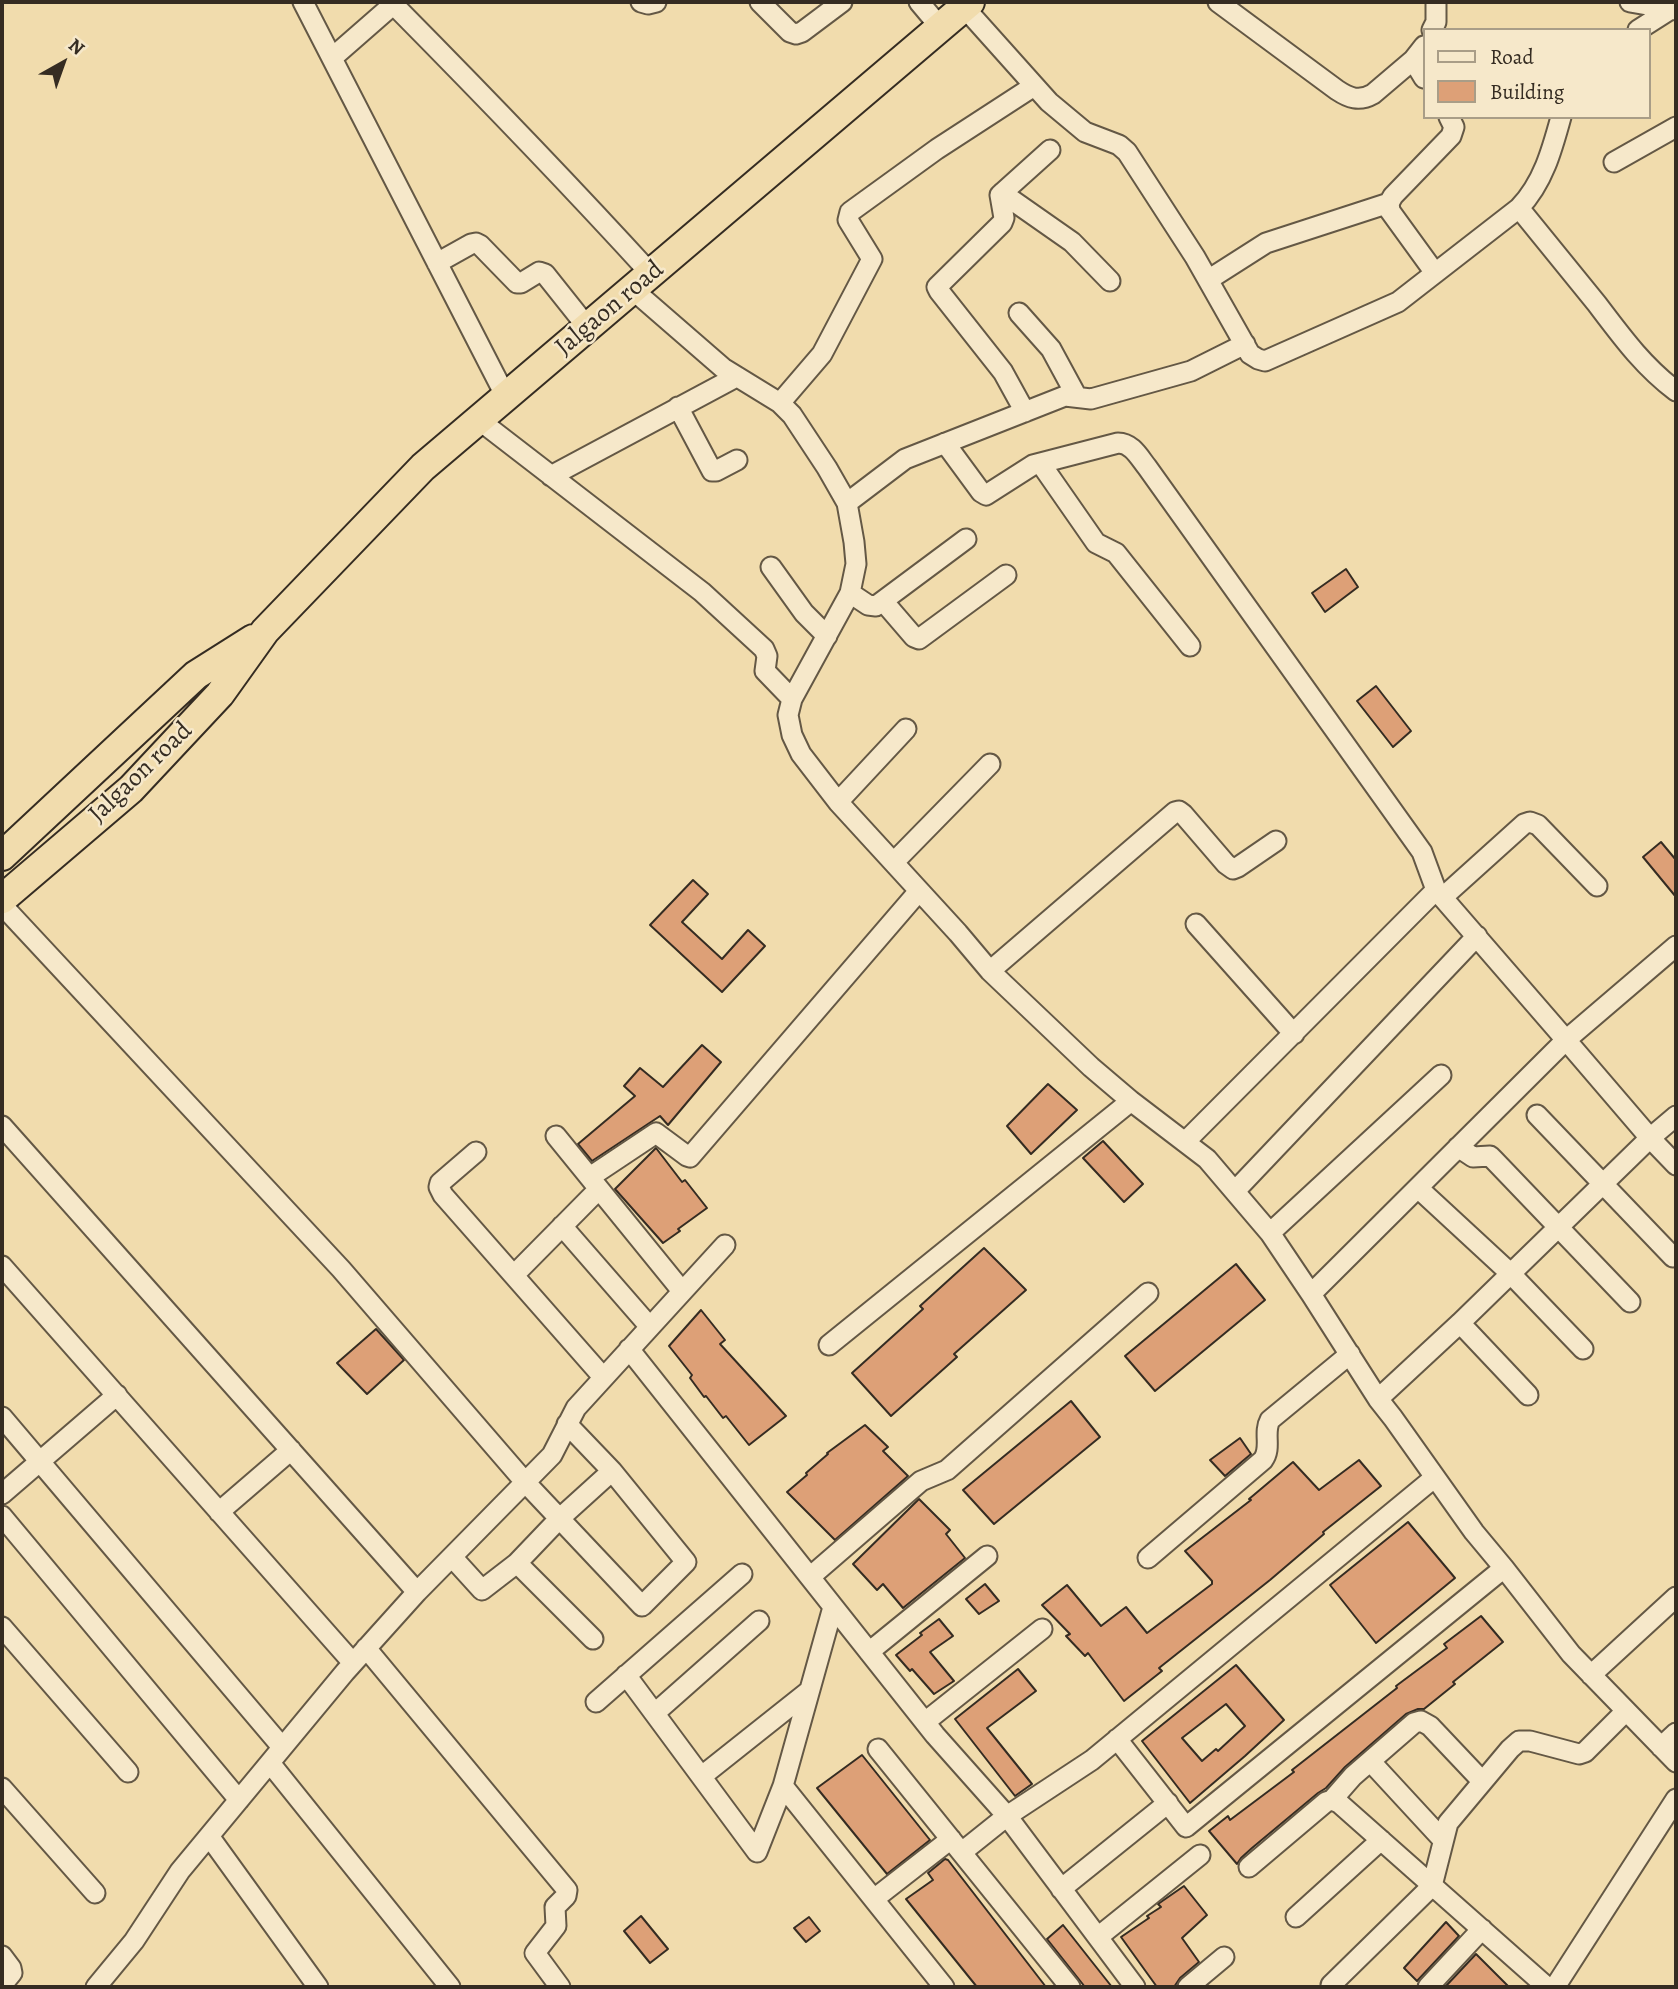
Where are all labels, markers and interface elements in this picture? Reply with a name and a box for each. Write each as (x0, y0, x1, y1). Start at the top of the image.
north arrow (28, 28, 98, 98)
legend (1422, 28, 1650, 119)
text: N (63, 33, 90, 61)
text: Road (1490, 43, 1534, 71)
text: Building (1490, 78, 1564, 106)
street label: Jalgaon road (549, 255, 671, 363)
street label: Jalgaon road (83, 716, 199, 830)

